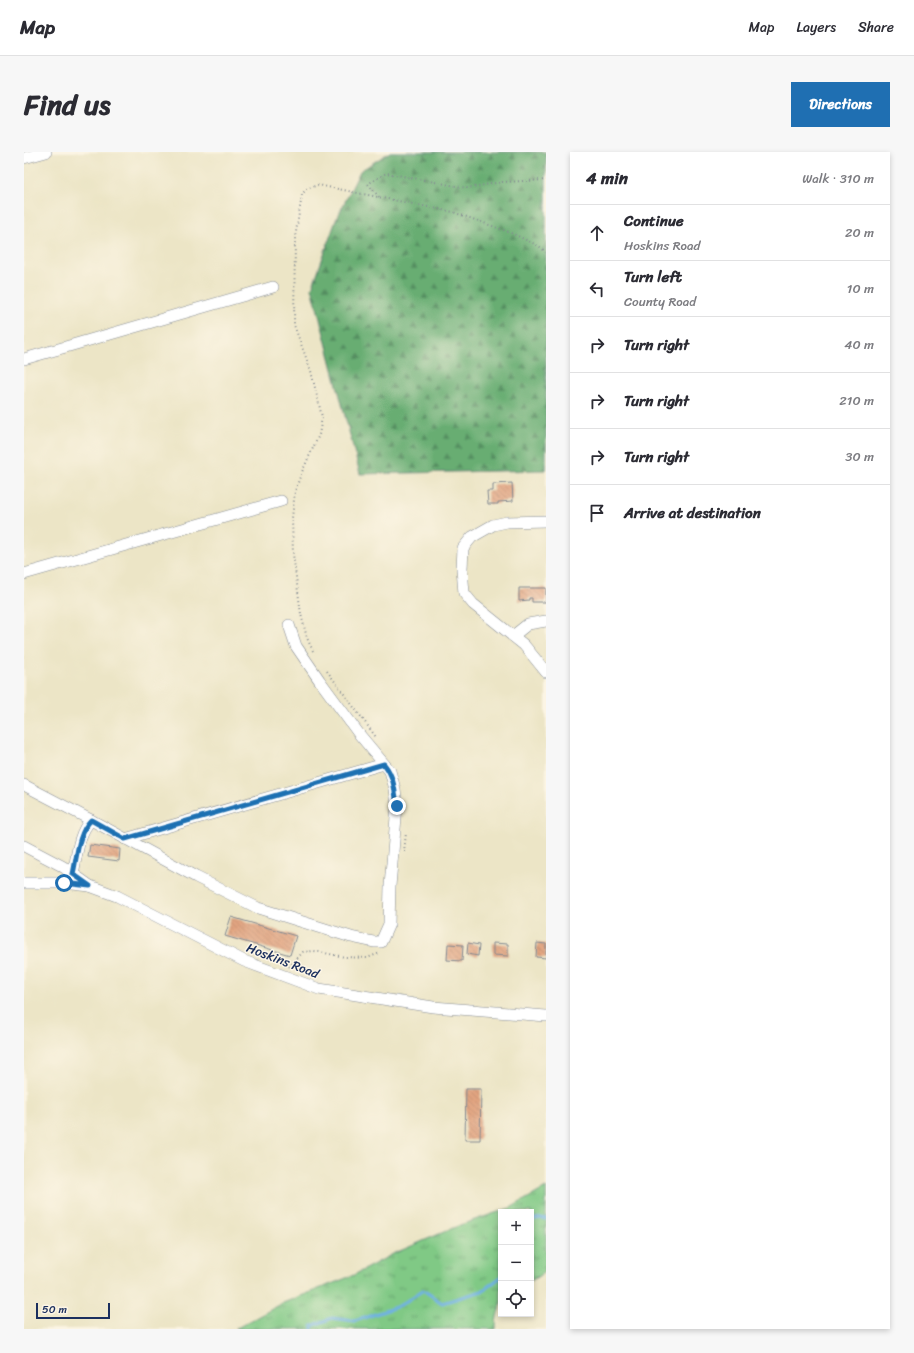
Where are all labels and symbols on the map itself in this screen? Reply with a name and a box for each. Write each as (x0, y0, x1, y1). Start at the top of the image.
route end (388, 797, 406, 815)
route start (55, 874, 73, 892)
street label: Hoskins Road (243, 936, 324, 985)
scale bar (36, 1301, 110, 1320)

